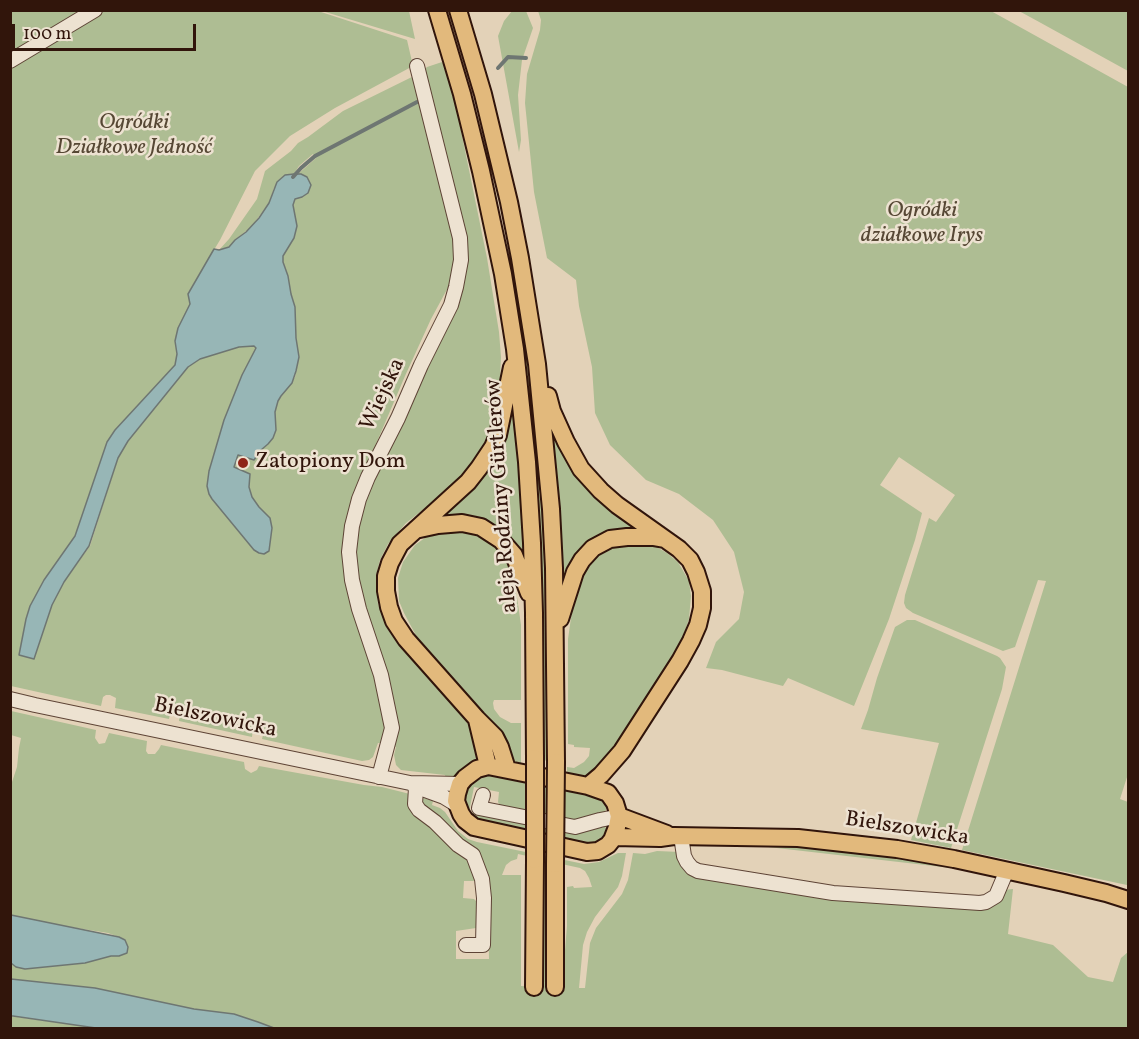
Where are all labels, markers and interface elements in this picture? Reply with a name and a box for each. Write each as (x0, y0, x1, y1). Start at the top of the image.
scale bar (15, 12, 200, 50)
text: 100 m (23, 22, 72, 47)
park label: Ogródki Działkowe Jedność (56, 111, 212, 162)
park label: Ogródki działkowe Irys (861, 199, 983, 250)
street label: Wiejska (356, 355, 412, 435)
street label: aleja Rodziny Gürtlerów (482, 378, 524, 614)
place label: Zatopiony Dom (255, 450, 405, 476)
marker: Zatopiony Dom (236, 456, 250, 470)
street label: Bielszowicka (151, 693, 279, 745)
street label: Bielszowicka (843, 807, 971, 853)

